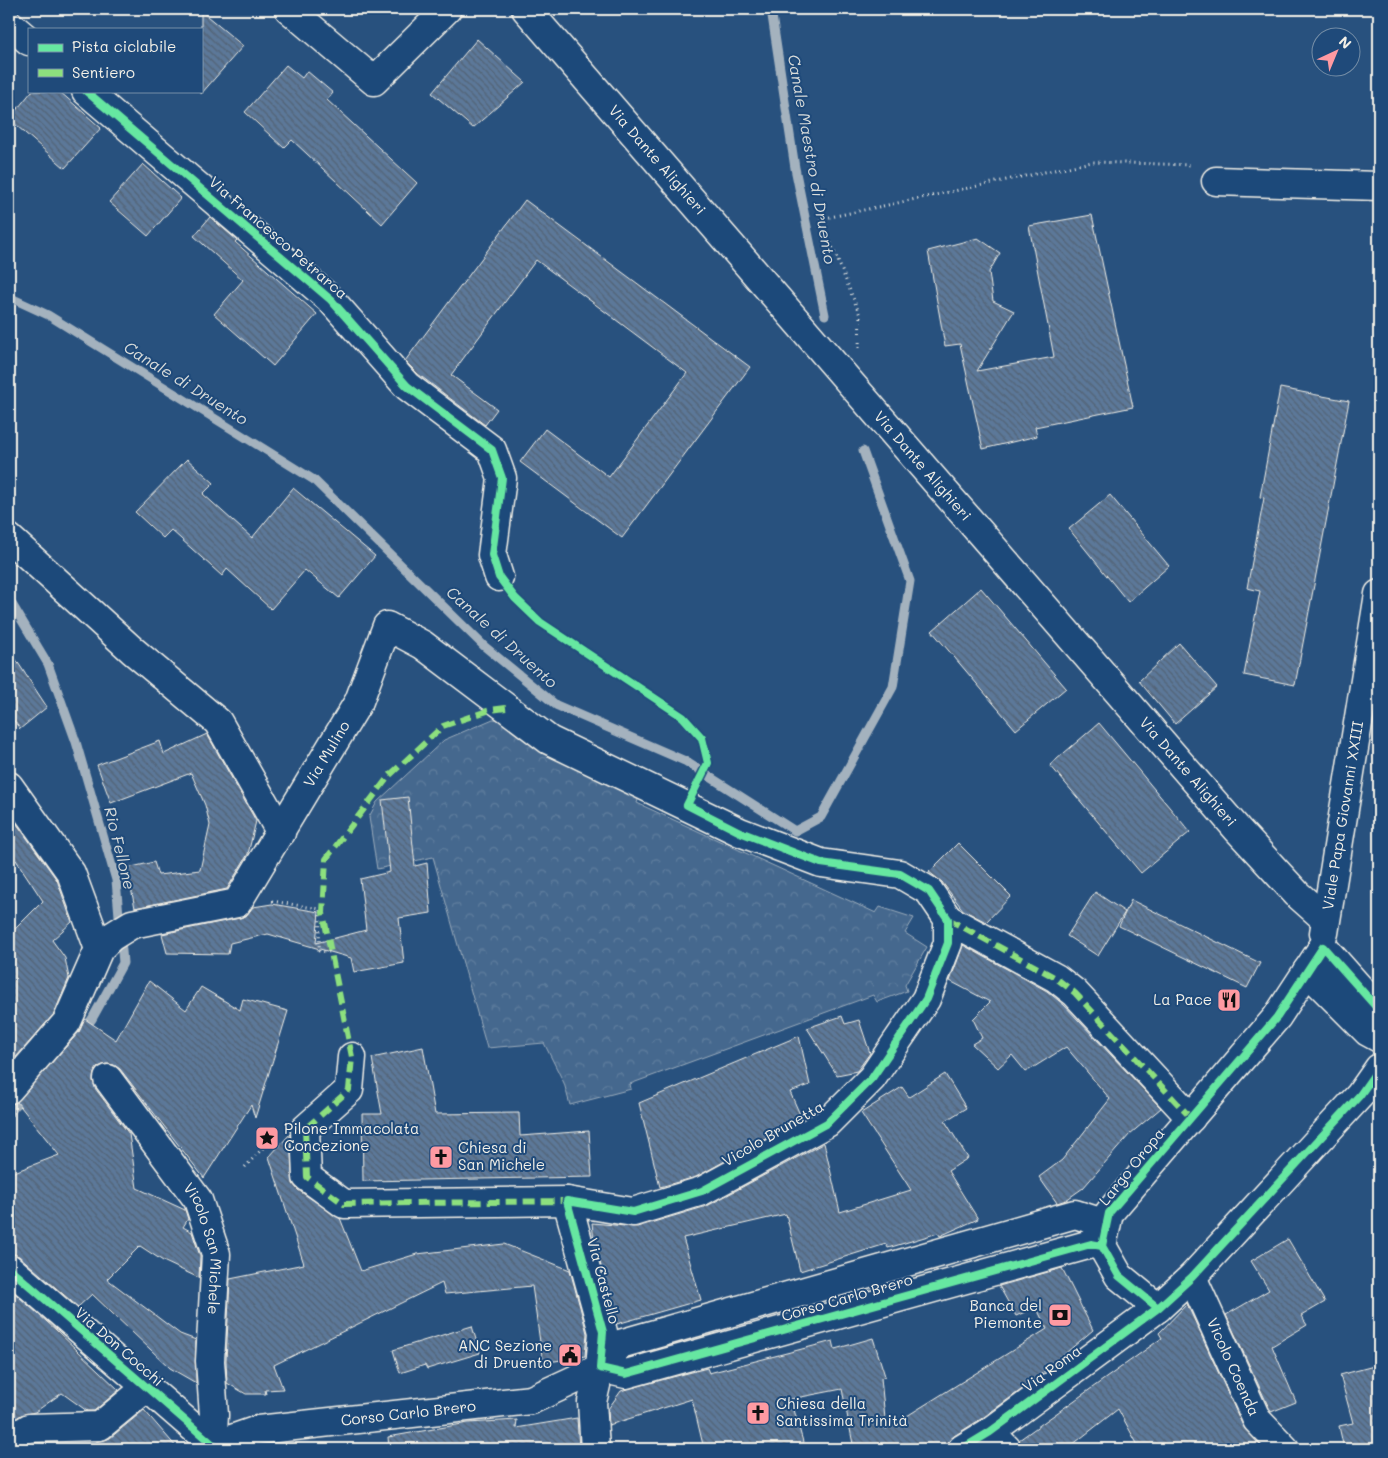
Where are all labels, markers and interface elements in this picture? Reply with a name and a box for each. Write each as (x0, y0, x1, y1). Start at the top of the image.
legend (28, 28, 202, 92)
north arrow (1310, 28, 1360, 78)
text: N (1335, 32, 1356, 53)
text: Pista ciclabile (72, 36, 176, 56)
water label: Canale Maestro di Druento (784, 52, 841, 266)
text: Sentiero (72, 62, 135, 82)
street label: Via Dante Alighieri (605, 100, 711, 219)
street label: Via Francesco Petrarca (205, 171, 352, 303)
water label: Canale di Druento (120, 336, 253, 430)
street label: Via Dante Alighieri (870, 406, 976, 524)
water label: Canale di Druento (442, 581, 563, 692)
street label: Via Dante Alighieri (1135, 712, 1242, 830)
street label: Via Mulino (298, 717, 354, 791)
street label: Viale Papa Giovanni XXIII (1317, 719, 1367, 911)
water label: Rio Fellone (100, 804, 141, 892)
restaurant icon: La Pace (1216, 987, 1242, 1013)
place label: La Pace (1153, 989, 1212, 1009)
street label: Vicolo Brunetta (718, 1096, 827, 1170)
place label: Pilone Immacolata Concezione (284, 1118, 419, 1155)
street label: Largo Oropa (1094, 1124, 1169, 1209)
place icon: Pilone Immacolata Concezione (254, 1125, 280, 1151)
place label: Chiesa di San Michele (458, 1137, 545, 1174)
church icon: Chiesa di San Michele (428, 1144, 454, 1170)
street label: Vicolo San Michele (179, 1178, 227, 1315)
street label: Via Castello (583, 1236, 625, 1326)
street label: Corso Carlo Brero (779, 1269, 915, 1325)
place label: Banca del Piemonte (970, 1295, 1042, 1332)
street label: Via Don Cocchi (71, 1302, 168, 1390)
bank icon: Banca del Piemonte (1047, 1302, 1073, 1328)
street label: Vicolo Coenda (1203, 1315, 1265, 1419)
place label: ANC Sezione di Druento (458, 1335, 552, 1372)
street label: Via Roma (1018, 1340, 1085, 1396)
public building icon: ANC Sezione di Druento (557, 1342, 583, 1368)
place label: Chiesa della Santissima Trinità (776, 1393, 908, 1430)
street label: Corso Carlo Brero (340, 1395, 477, 1430)
church icon: Chiesa della Santissima Trinità (745, 1400, 771, 1426)

